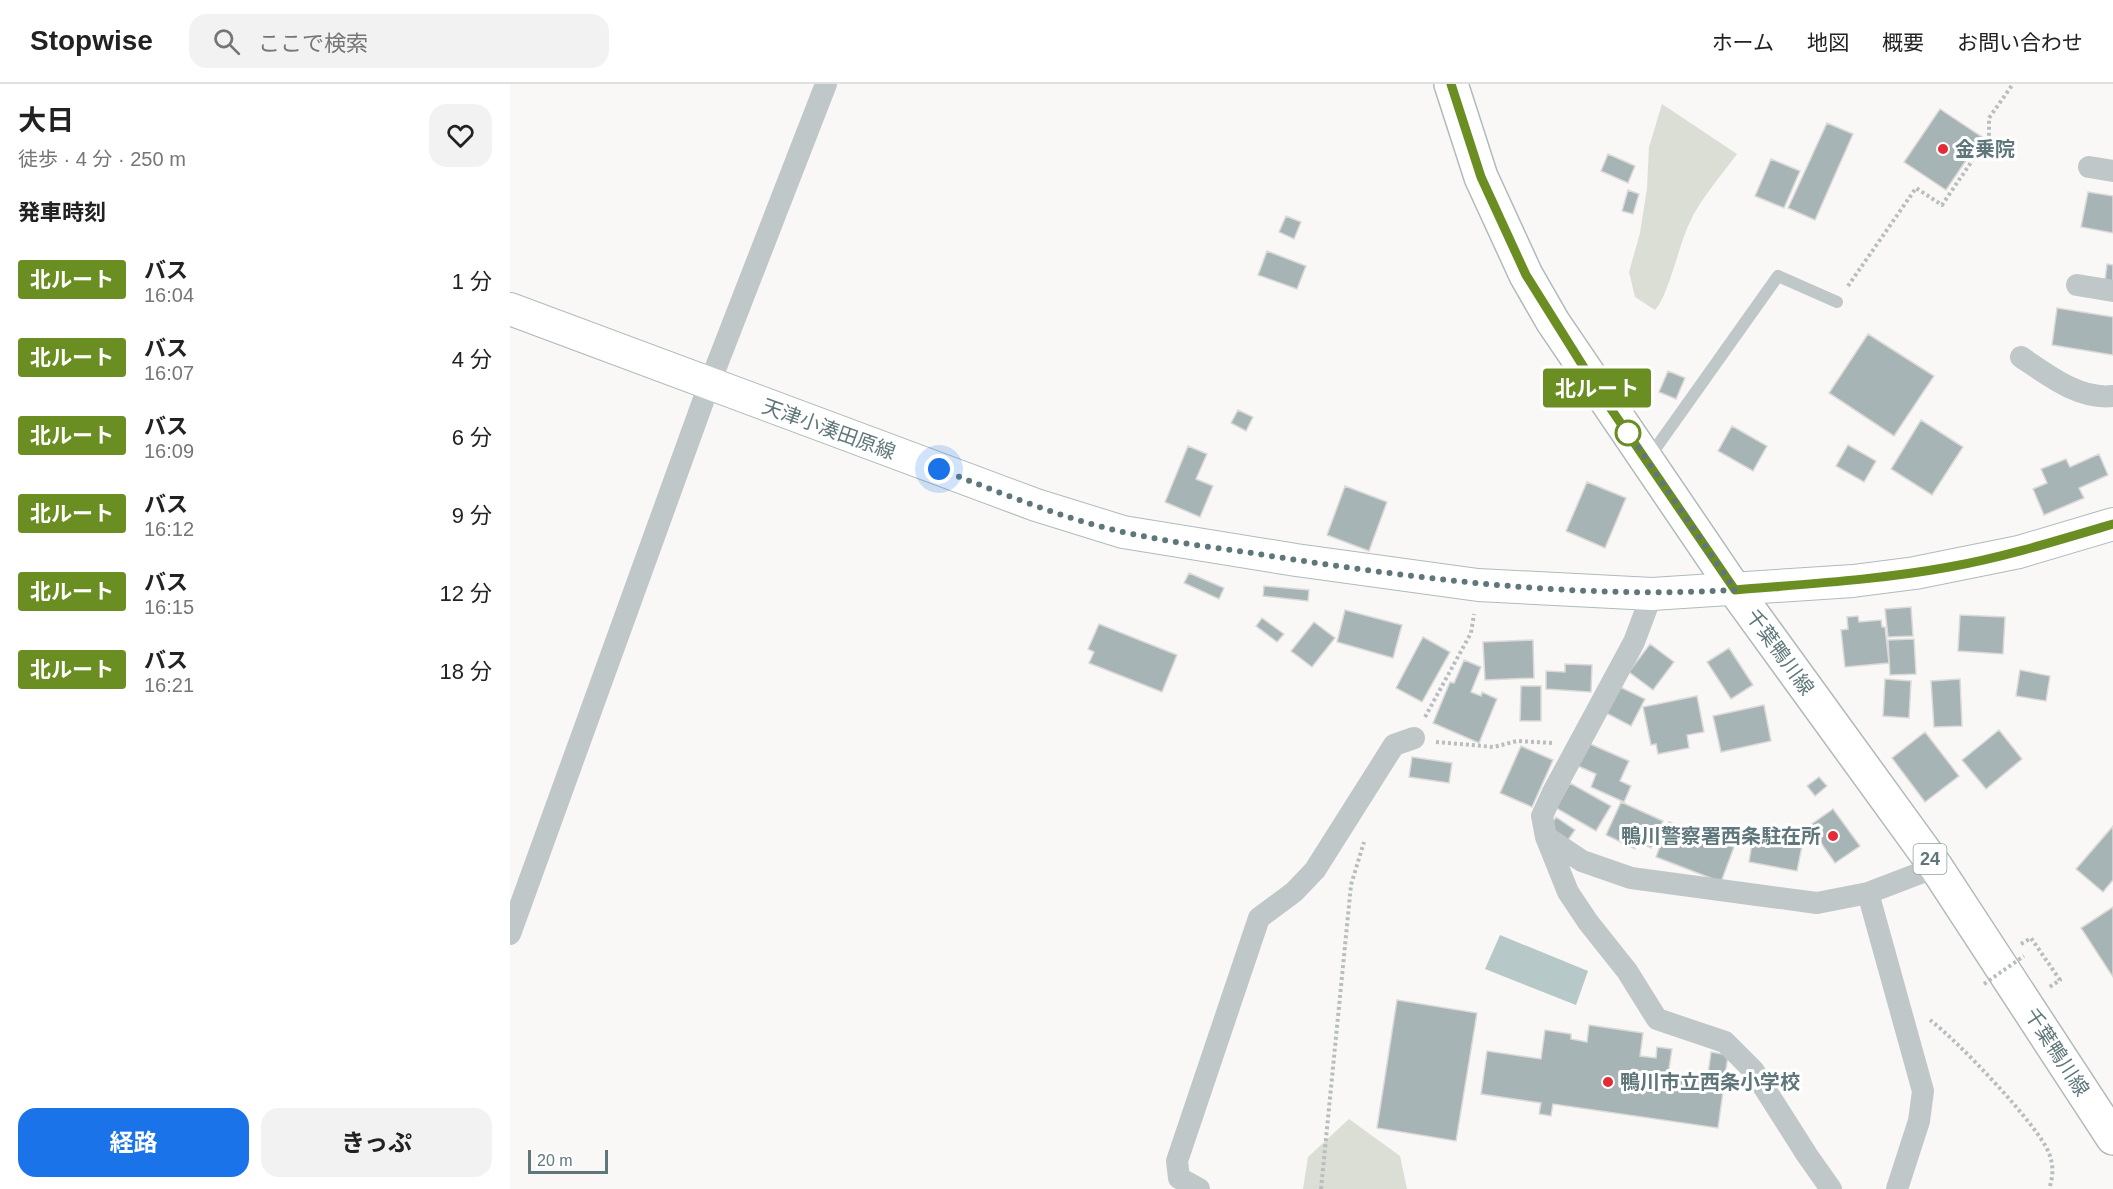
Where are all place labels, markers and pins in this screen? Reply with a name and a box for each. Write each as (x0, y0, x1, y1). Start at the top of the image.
place label: 金乗院 (1955, 138, 2015, 160)
marker: 金乗院 (1936, 142, 1950, 156)
unlabelled marker (1615, 420, 1641, 446)
place label: 鴨川警察署西条駐在所 (1621, 825, 1821, 847)
marker: 鴨川警察署西条駐在所 (1826, 829, 1840, 843)
place label: 鴨川市立西条小学校 (1620, 1071, 1800, 1093)
marker: 鴨川市立西条小学校 (1601, 1075, 1615, 1089)

